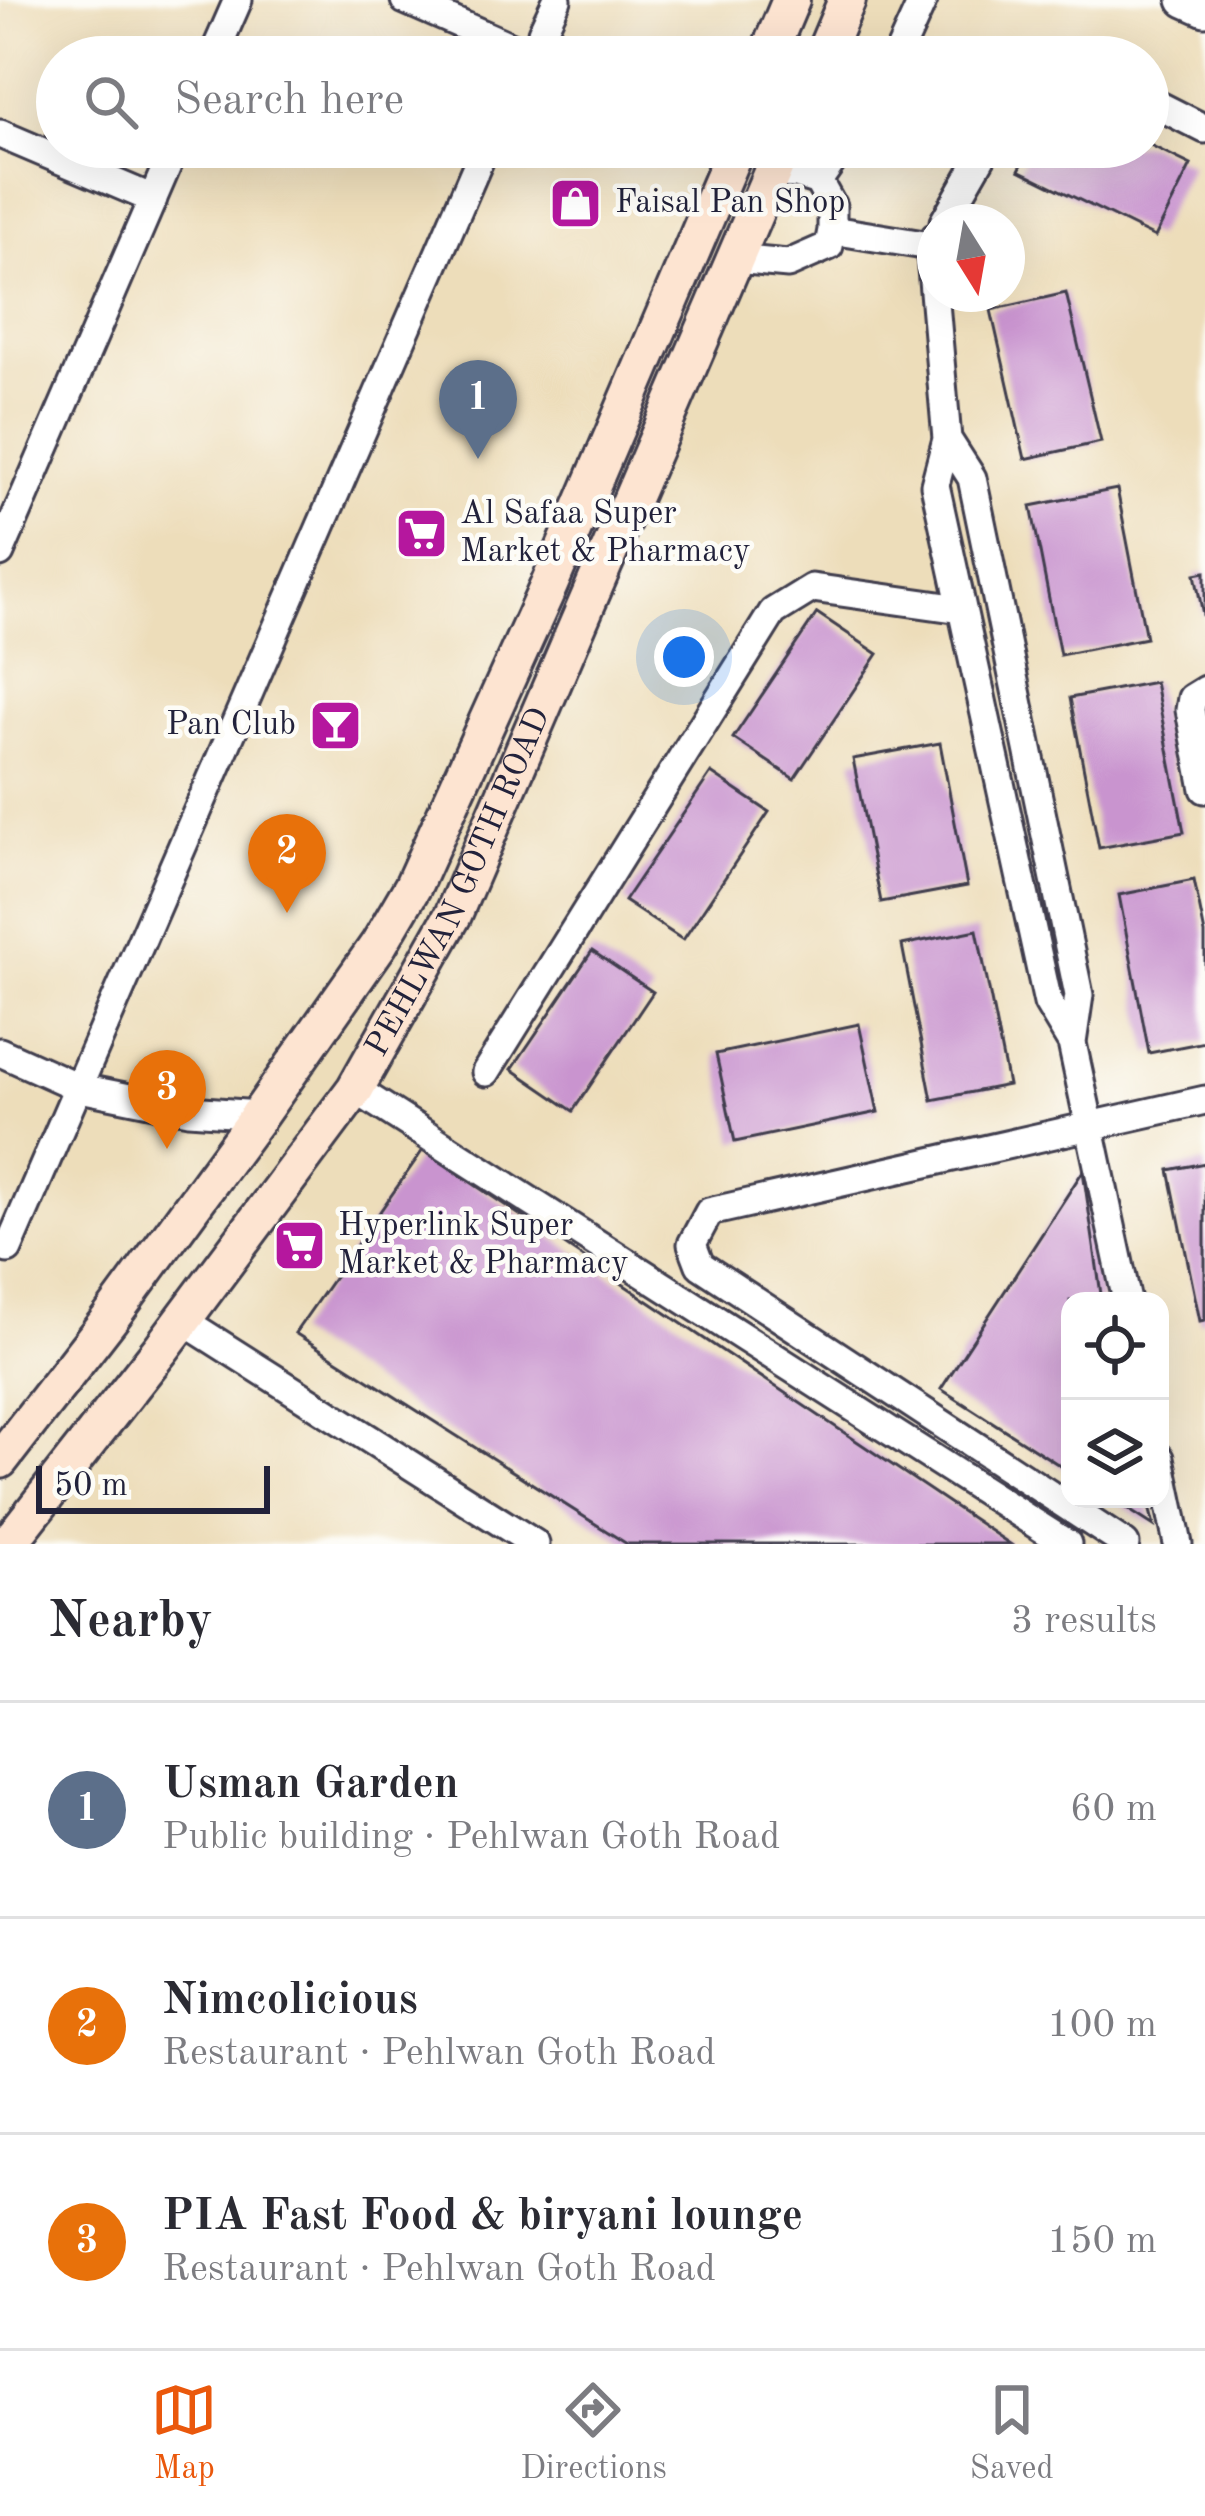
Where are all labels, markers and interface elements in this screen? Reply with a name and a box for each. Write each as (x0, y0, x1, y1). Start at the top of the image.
search box (36, 36, 1169, 168)
icon: search (78, 69, 144, 135)
text: Search here (174, 79, 404, 124)
shop icon: Faisal Pan Shop (548, 175, 604, 231)
place label: Faisal Pan Shop (615, 187, 845, 220)
north arrow (917, 204, 1025, 312)
pin: 1 (439, 360, 517, 459)
place label: Al Safaa Super Market & Pharmacy (460, 498, 750, 569)
supermarket icon: Al Safaa Super Market & Pharmacy (393, 505, 449, 561)
your location (654, 627, 714, 687)
bar icon: Pan Club (307, 697, 363, 753)
street label: PEHLWAN GOTH ROAD (360, 703, 556, 1062)
place label: Pan Club (166, 709, 296, 742)
pin: 2 (248, 814, 326, 913)
pin: 3 (128, 1050, 206, 1149)
place label: Hyperlink Super Market & Pharmacy (338, 1210, 628, 1281)
supermarket icon: Hyperlink Super Market & Pharmacy (271, 1217, 327, 1273)
map controls (1061, 1292, 1169, 1508)
button: locate (1061, 1292, 1169, 1400)
button: layers (1061, 1400, 1169, 1508)
scale bar (36, 1460, 270, 1513)
text: 50 m (54, 1470, 128, 1503)
text: Nearby (48, 1597, 213, 1648)
text: 3 results (1011, 1602, 1157, 1641)
text: Usman Garden (162, 1763, 459, 1808)
text: 1 (76, 1790, 98, 1829)
text: 60 m (1070, 1790, 1157, 1829)
text: Public building · Pehlwan Goth Road (162, 1818, 780, 1857)
text: Nimcolicious (162, 1979, 418, 2024)
text: 2 (76, 2006, 98, 2045)
text: 100 m (1047, 2006, 1157, 2045)
text: Restaurant · Pehlwan Goth Road (162, 2034, 716, 2073)
text: PIA Fast Food & biryani lounge (162, 2195, 803, 2240)
text: 3 (76, 2222, 98, 2261)
text: 150 m (1047, 2222, 1157, 2261)
text: Restaurant · Pehlwan Goth Road (162, 2250, 716, 2289)
tab: Map (151, 2377, 217, 2490)
tab: Directions (520, 2377, 667, 2490)
tab: Saved (970, 2377, 1054, 2490)

